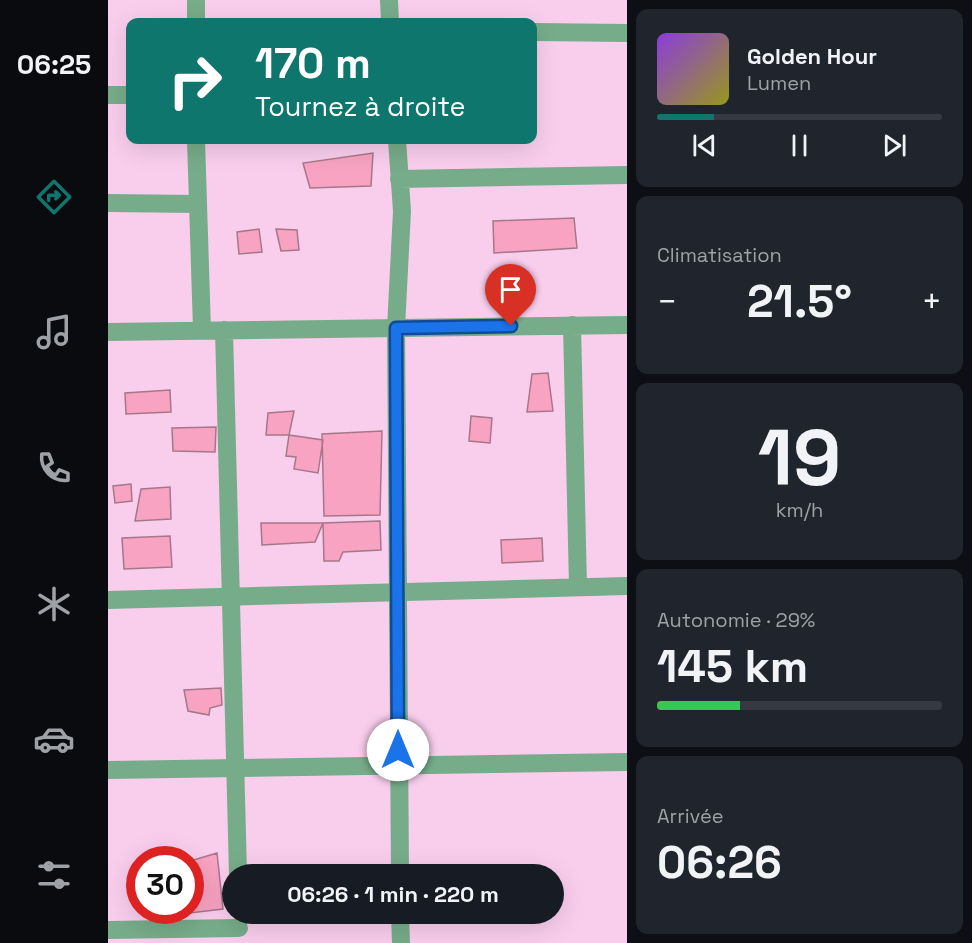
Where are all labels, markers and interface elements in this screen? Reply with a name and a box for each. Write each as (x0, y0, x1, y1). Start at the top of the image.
text: 170 m (255, 37, 371, 90)
icon: right (156, 42, 234, 120)
text: Golden Hour (747, 42, 877, 70)
text: 06:25 (17, 47, 91, 82)
text: Lumen (747, 70, 811, 96)
text: Tournez à droite (255, 89, 465, 124)
icon: previous (688, 129, 721, 162)
icon: pause (783, 129, 816, 162)
icon: next (878, 129, 911, 162)
icon: directions (33, 176, 75, 218)
text: Climatisation (657, 242, 782, 268)
pin (485, 264, 536, 326)
icon: arrive (494, 273, 527, 306)
text: 21.5° (747, 273, 852, 330)
text: − (657, 281, 677, 323)
text: + (922, 281, 942, 323)
icon: music (33, 311, 75, 353)
text: 19 (758, 408, 841, 508)
icon: phone (33, 447, 75, 489)
text: km/h (776, 497, 823, 523)
icon: climate (33, 583, 75, 625)
text: Autonomie · 29% (657, 607, 815, 633)
text: 145 km (657, 638, 808, 695)
icon: car (33, 718, 75, 760)
position arrow (366, 718, 430, 782)
text: Arrivée (657, 803, 724, 829)
text: 06:26 (657, 834, 782, 891)
speed limit sign: 30 (126, 846, 204, 924)
icon: filters (33, 854, 75, 896)
text: 06:26 · 1 min · 220 m (287, 880, 499, 908)

